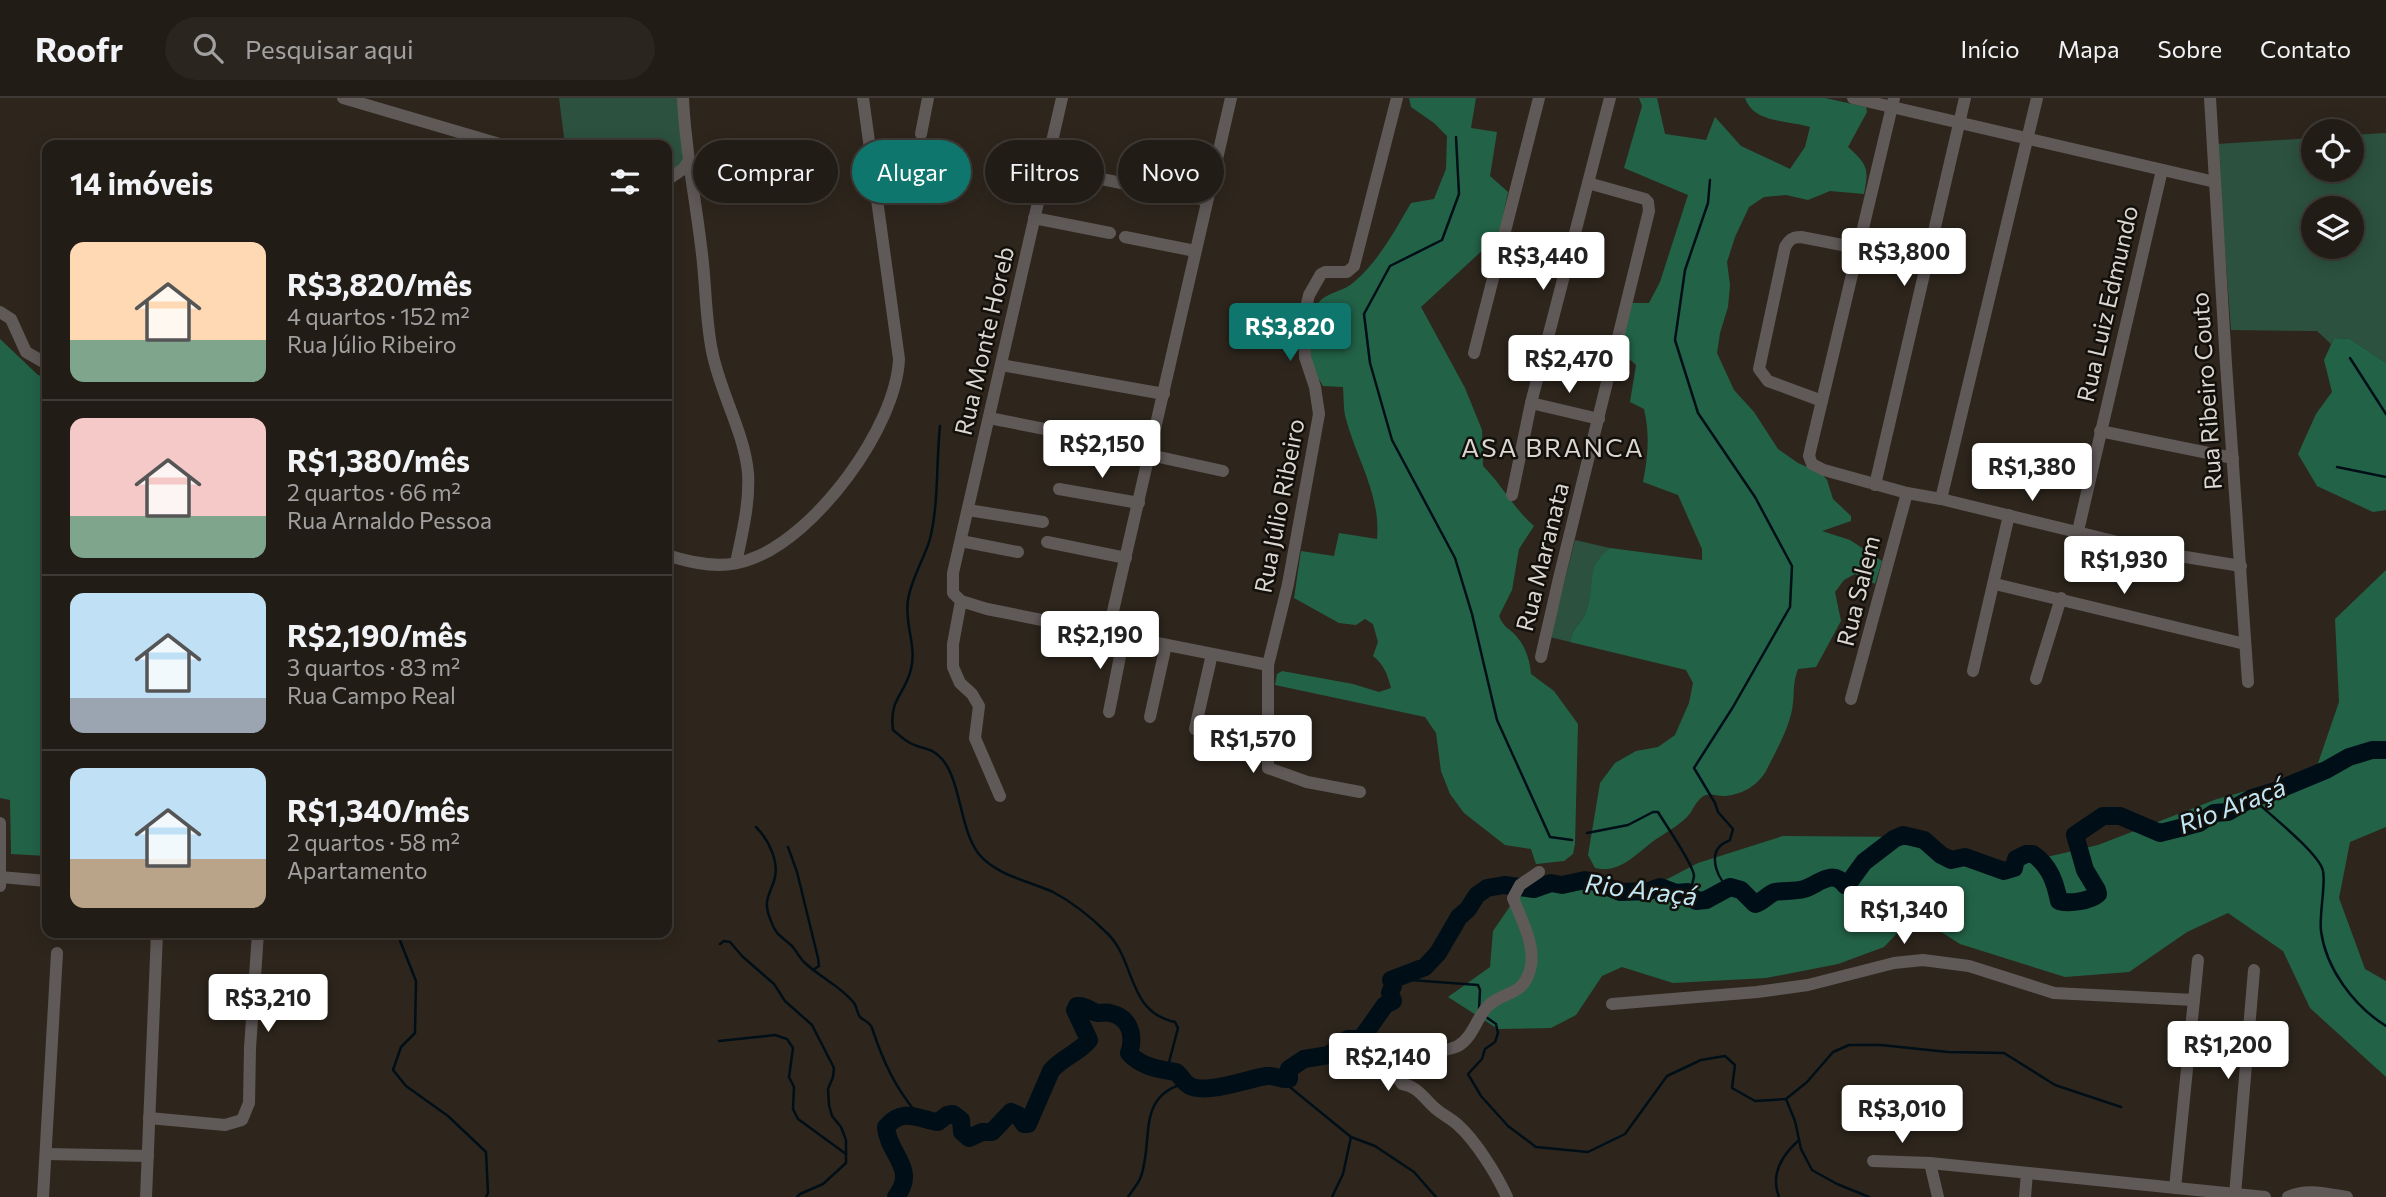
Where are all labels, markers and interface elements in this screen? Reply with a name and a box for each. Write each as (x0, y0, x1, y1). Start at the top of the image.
search box (165, 17, 655, 80)
text: Roofr (35, 28, 123, 69)
icon: search (189, 29, 227, 67)
text: Pesquisar aqui (245, 33, 414, 64)
text: Início (1961, 34, 2020, 63)
text: Mapa (2058, 34, 2120, 63)
text: Sobre (2158, 34, 2222, 63)
text: Contato (2260, 34, 2351, 63)
map controls (2301, 119, 2364, 259)
button: locate (2301, 119, 2364, 182)
chip: Comprar (693, 140, 838, 203)
chip: Alugar (852, 140, 971, 203)
chip: Filtros (985, 140, 1104, 203)
chip: Novo (1118, 140, 1224, 203)
icon: filters (606, 163, 644, 201)
text: 14 imóveis (70, 164, 213, 201)
button: layers (2301, 196, 2364, 259)
street label: Rua Luiz Edmundo (2070, 203, 2143, 405)
pin: R$3,800 (1839, 228, 1969, 288)
pin: R$3,440 (1478, 232, 1608, 292)
text: R$3,800 (1858, 237, 1950, 265)
text: R$3,440 (1497, 241, 1589, 269)
street label: Rua Monte Horeb (948, 243, 1019, 438)
text: R$3,820/mês (287, 265, 472, 302)
icon: home (126, 270, 210, 354)
street label: Rua Ribeiro Couto (2184, 291, 2227, 491)
text: 4 quartos · 152 m² (287, 302, 470, 330)
pin: R$3,820 (1225, 303, 1355, 363)
text: R$3,820 (1245, 312, 1335, 340)
text: Rua Júlio Ribeiro (287, 330, 457, 358)
pin: R$2,470 (1504, 336, 1634, 395)
text: R$2,470 (1524, 344, 1614, 372)
street label: Rua Júlio Ribeiro (1247, 416, 1310, 595)
pin: R$2,150 (1037, 420, 1167, 480)
text: R$2,150 (1059, 429, 1145, 457)
district label: ASA BRANCA (1461, 431, 1645, 462)
text: R$1,380/mês (287, 441, 470, 478)
pin: R$1,380 (1967, 444, 2097, 503)
icon: home (126, 446, 210, 530)
text: R$1,380 (1988, 452, 2076, 480)
text: 2 quartos · 66 m² (287, 478, 461, 506)
street label: Rua Maranata (1509, 479, 1574, 634)
text: Rua Arnaldo Pessoa (287, 506, 492, 534)
street label: Rua Salem (1830, 532, 1885, 649)
pin: R$1,930 (2059, 536, 2189, 596)
text: R$1,930 (2080, 545, 2168, 573)
pin: R$2,190 (1035, 612, 1165, 671)
text: R$2,190/mês (287, 616, 467, 653)
text: R$2,190 (1057, 620, 1143, 648)
icon: home (126, 621, 210, 705)
text: 3 quartos · 83 m² (287, 653, 460, 681)
text: Rua Campo Real (287, 681, 456, 709)
pin: R$1,570 (1188, 716, 1318, 775)
text: R$1,570 (1210, 724, 1296, 752)
water label: Rio Araçá (2173, 770, 2290, 839)
text: R$1,340/mês (287, 791, 470, 828)
icon: home (126, 796, 210, 880)
text: 2 quartos · 58 m² (287, 828, 460, 856)
text: Apartamento (287, 856, 428, 884)
water label: Rio Araçá (1583, 866, 1699, 911)
pin: R$1,340 (1839, 886, 1969, 946)
text: R$1,340 (1860, 895, 1948, 923)
pin: R$3,210 (203, 974, 333, 1034)
text: R$3,210 (225, 983, 311, 1011)
pin: R$1,200 (2163, 1021, 2293, 1081)
text: R$1,200 (2184, 1030, 2272, 1058)
pin: R$2,140 (1323, 1034, 1453, 1093)
text: R$2,140 (1345, 1042, 1431, 1070)
pin: R$3,010 (1837, 1086, 1967, 1145)
text: R$3,010 (1858, 1094, 1946, 1122)

